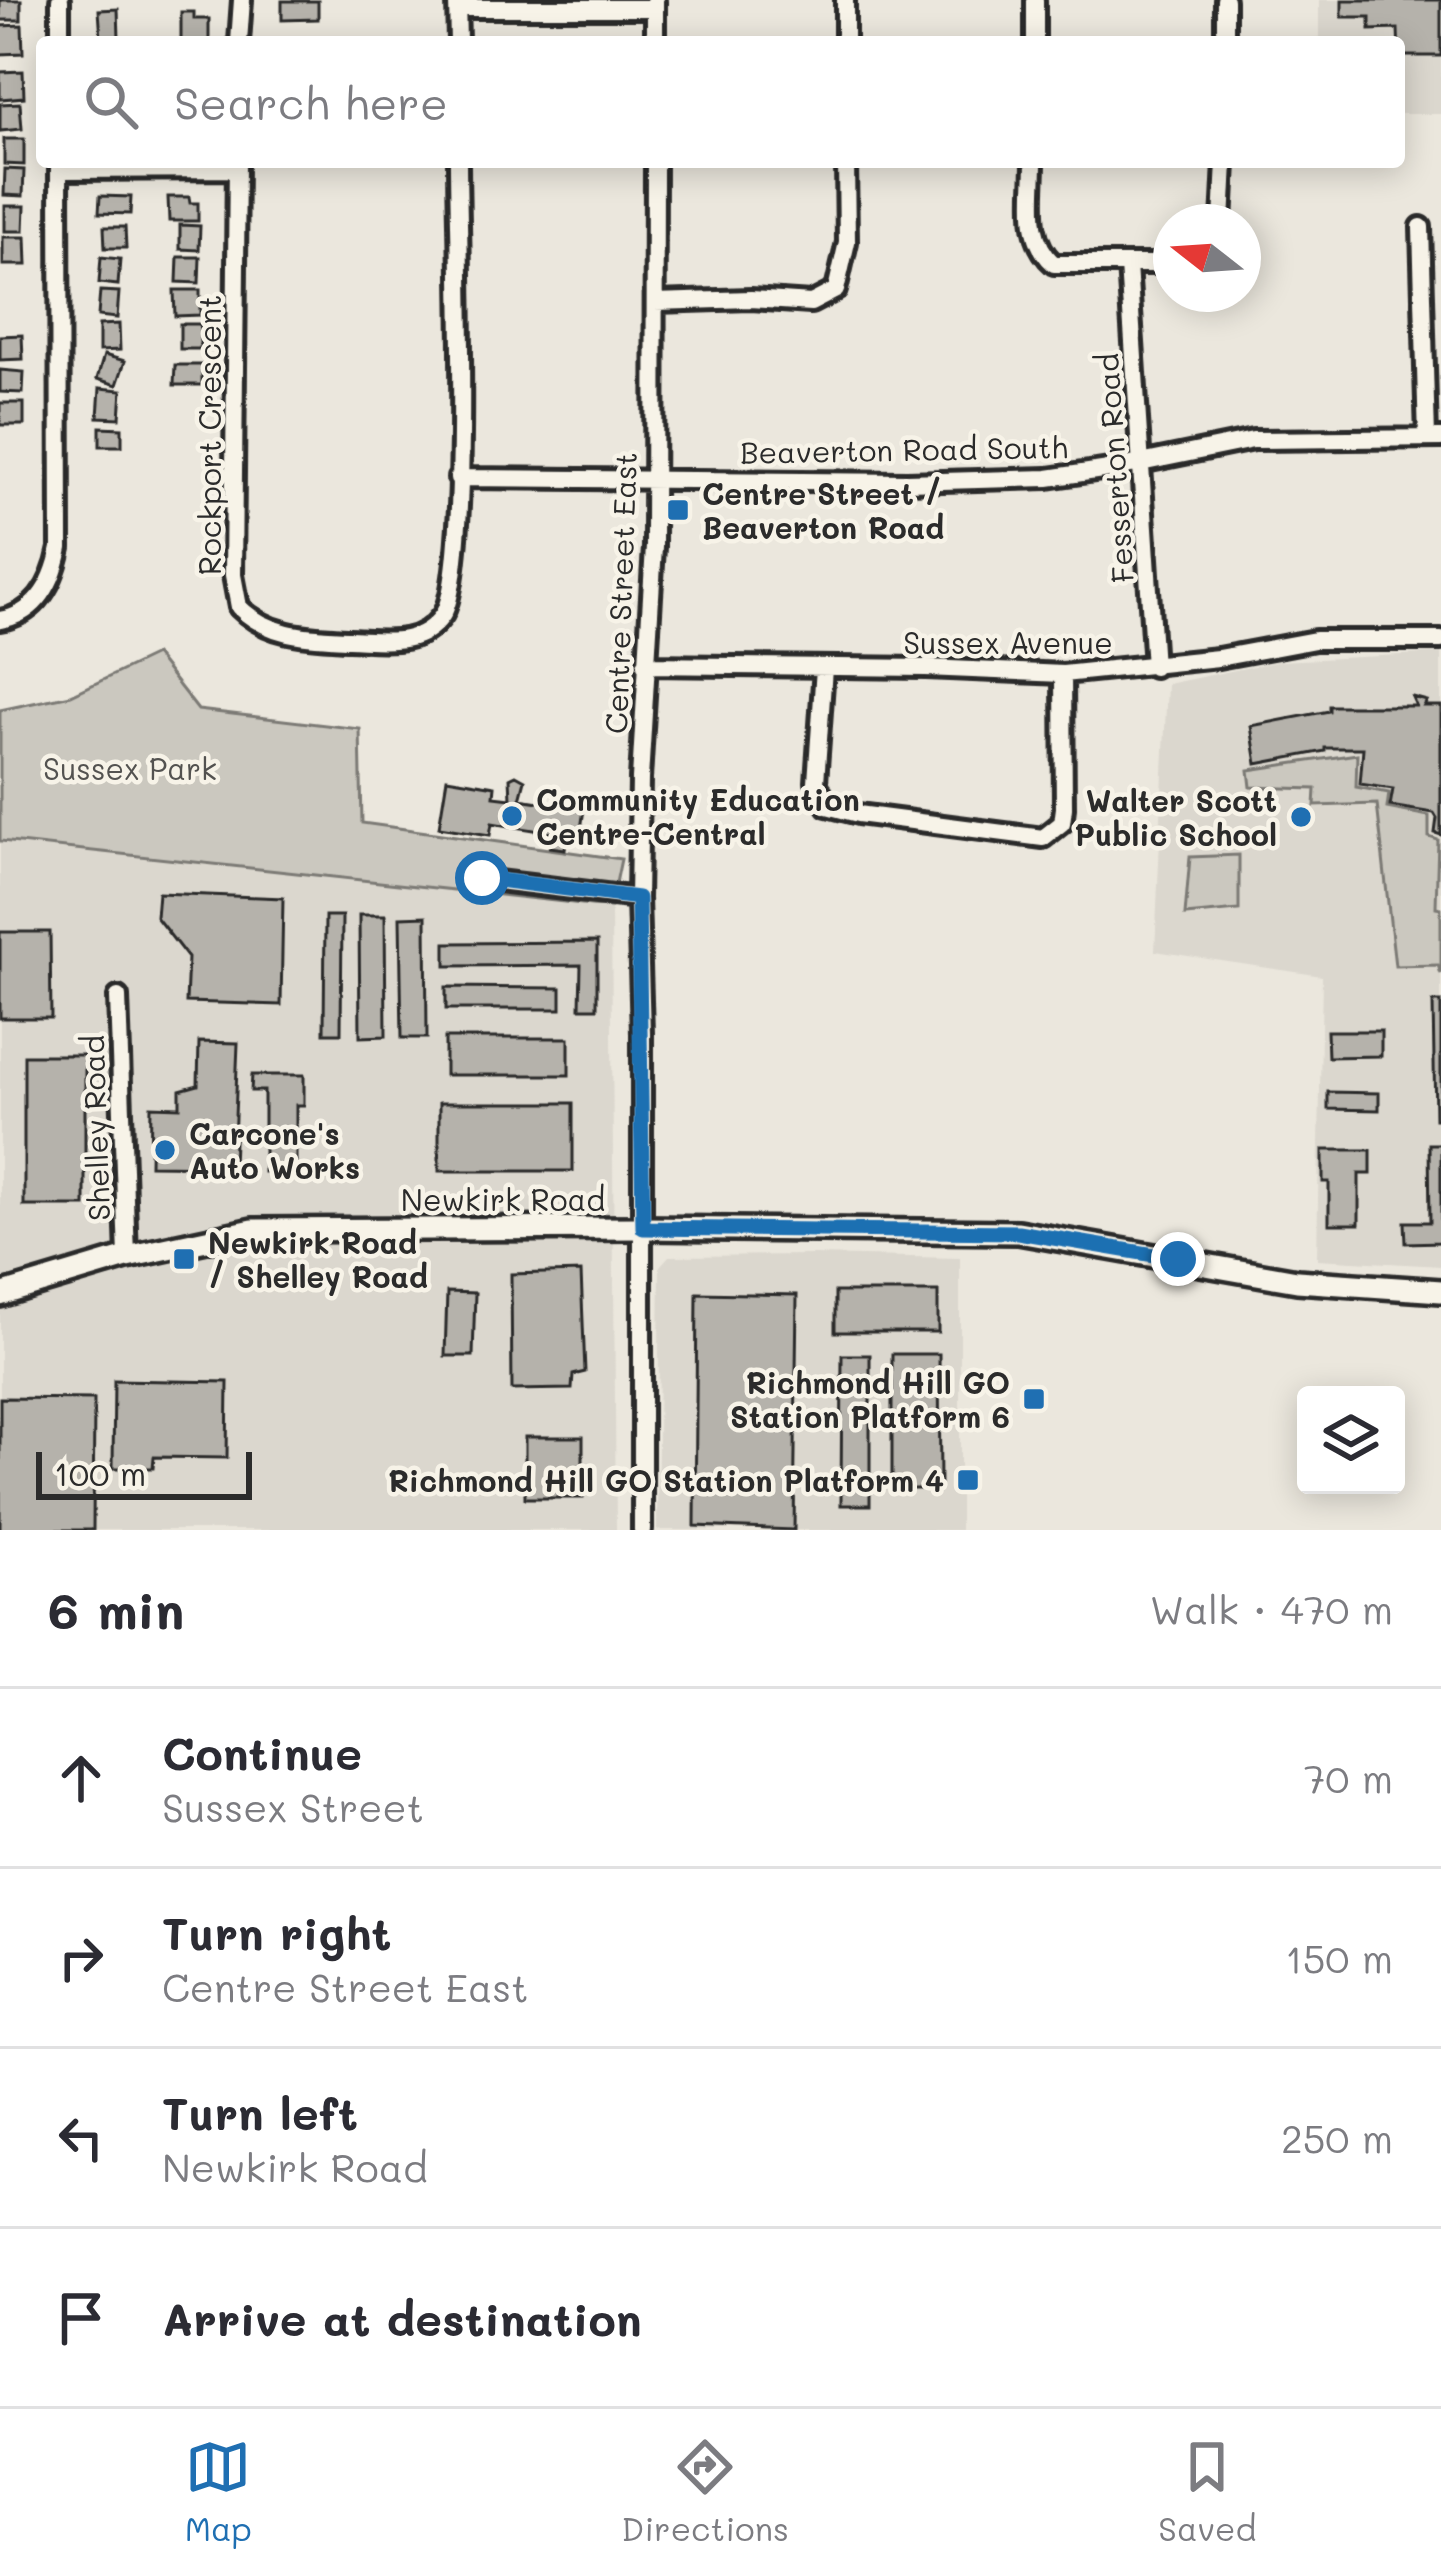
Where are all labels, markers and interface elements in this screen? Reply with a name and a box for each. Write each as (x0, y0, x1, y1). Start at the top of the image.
search box (36, 36, 1405, 168)
icon: search (78, 69, 144, 135)
text: Search here (174, 73, 448, 131)
north arrow (1153, 204, 1261, 312)
street label: Rockport Crescent (189, 295, 229, 575)
street label: Fesserton Road (1086, 352, 1142, 584)
street label: Beaverton Road South (740, 426, 1068, 472)
street label: Centre Street East (595, 451, 645, 735)
place label: Centre Street / Beaverton Road (702, 473, 944, 547)
marker: Centre Street / Beaverton Road (665, 497, 691, 523)
street label: Sussex Avenue (903, 622, 1113, 662)
park label: Sussex Park (43, 748, 217, 788)
place label: Community Education Centre-Central (536, 779, 860, 853)
place label: Walter Scott Public School (1075, 780, 1277, 854)
marker: Community Education Centre-Central (499, 803, 525, 829)
marker: Walter Scott Public School (1288, 804, 1314, 830)
route start (455, 851, 509, 905)
street label: Shelley Road (72, 1034, 118, 1222)
place label: Carcone's Auto Works (189, 1113, 360, 1187)
marker: Carcone's Auto Works (152, 1137, 178, 1163)
street label: Newkirk Road (401, 1179, 605, 1219)
place label: Newkirk Road / Shelley Road (208, 1222, 428, 1296)
route end (1151, 1232, 1205, 1286)
marker: Newkirk Road / Shelley Road (171, 1246, 197, 1272)
place label: Richmond Hill GO Station Platform 6 (730, 1362, 1010, 1436)
marker: Richmond Hill GO Station Platform 6 (1021, 1386, 1047, 1412)
map controls (1297, 1386, 1405, 1494)
button: layers (1297, 1386, 1405, 1494)
scale bar (36, 1446, 252, 1499)
text: 100 m (54, 1451, 146, 1494)
place label: Richmond Hill GO Station Platform 4 (388, 1460, 944, 1500)
marker: Richmond Hill GO Station Platform 4 (955, 1467, 981, 1493)
text: 6 min (48, 1575, 184, 1642)
text: Walk · 470 m (1150, 1583, 1393, 1634)
text: Continue (162, 1723, 362, 1781)
icon: ahead (48, 1745, 114, 1811)
text: 70 m (1304, 1752, 1393, 1803)
text: Sussex Street (162, 1781, 424, 1832)
text: Turn right (162, 1903, 391, 1961)
icon: right (48, 1925, 114, 1991)
text: 150 m (1285, 1932, 1393, 1983)
text: Centre Street East (162, 1961, 528, 2012)
text: Turn left (162, 2083, 358, 2141)
icon: left (48, 2105, 114, 2171)
text: 250 m (1281, 2112, 1393, 2163)
text: Newkirk Road (162, 2141, 428, 2192)
icon: arrive (48, 2285, 114, 2351)
text: Arrive at destination (162, 2289, 642, 2347)
tab: Map (185, 2434, 252, 2549)
tab: Directions (621, 2434, 789, 2549)
tab: Saved (1158, 2434, 1256, 2549)

